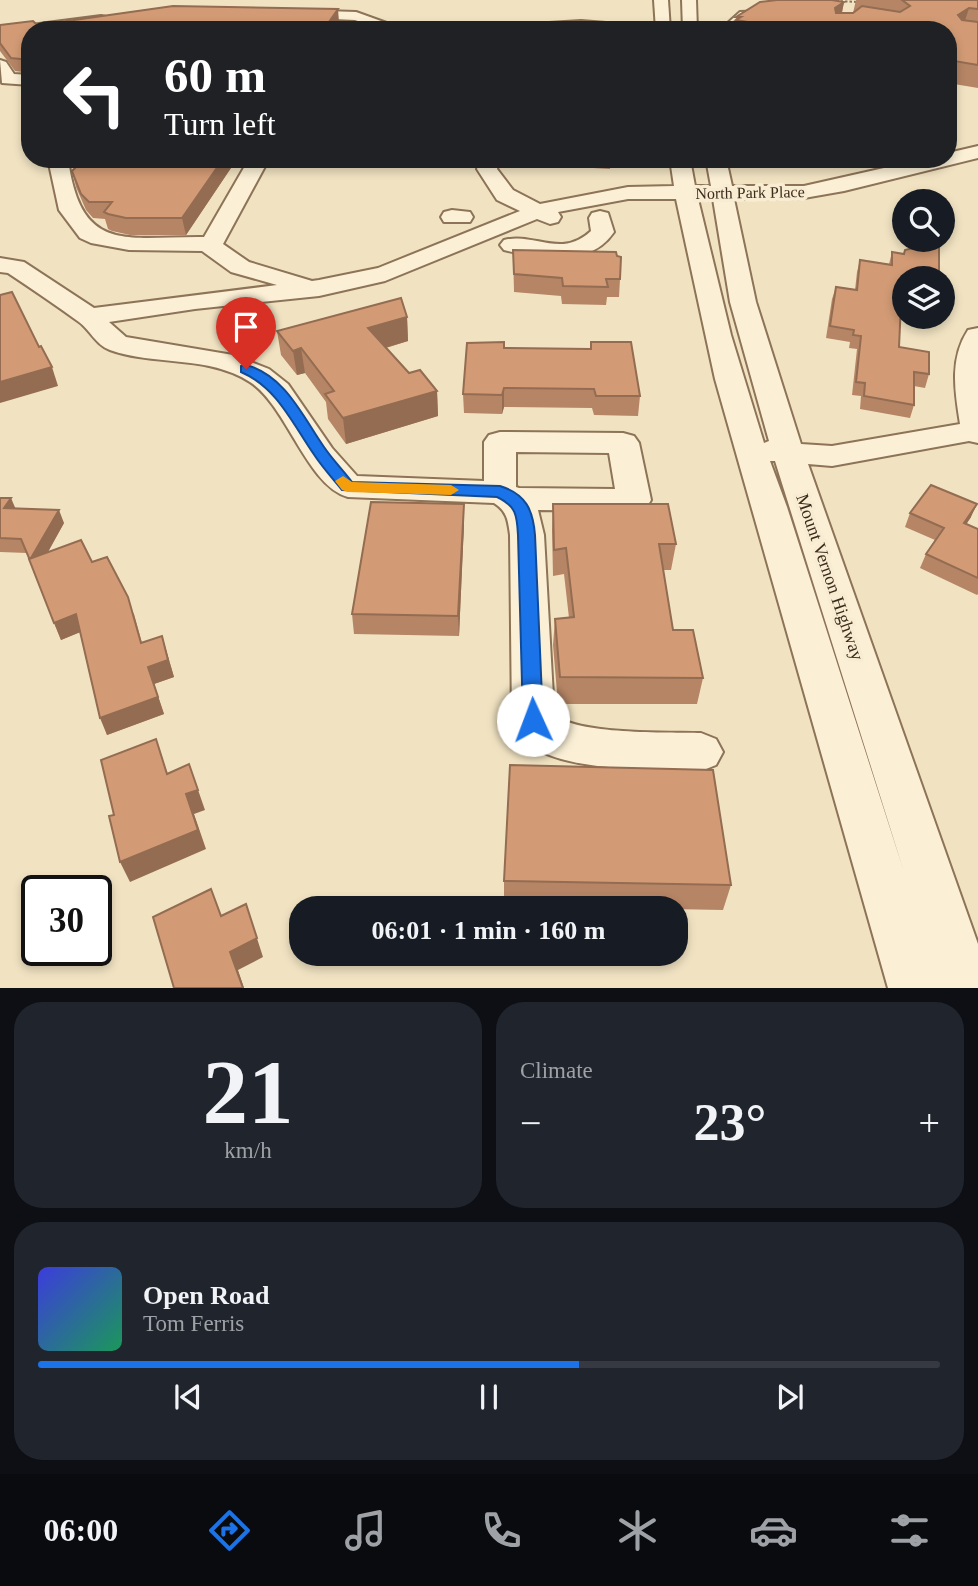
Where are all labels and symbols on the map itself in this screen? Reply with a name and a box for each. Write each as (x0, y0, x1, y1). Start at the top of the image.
street label: North Park Place (695, 183, 805, 202)
pin (216, 297, 276, 369)
street label: Mount Vernon Highway (792, 491, 868, 663)
position arrow (496, 683, 570, 757)
speed limit sign: 30 (21, 875, 112, 966)

